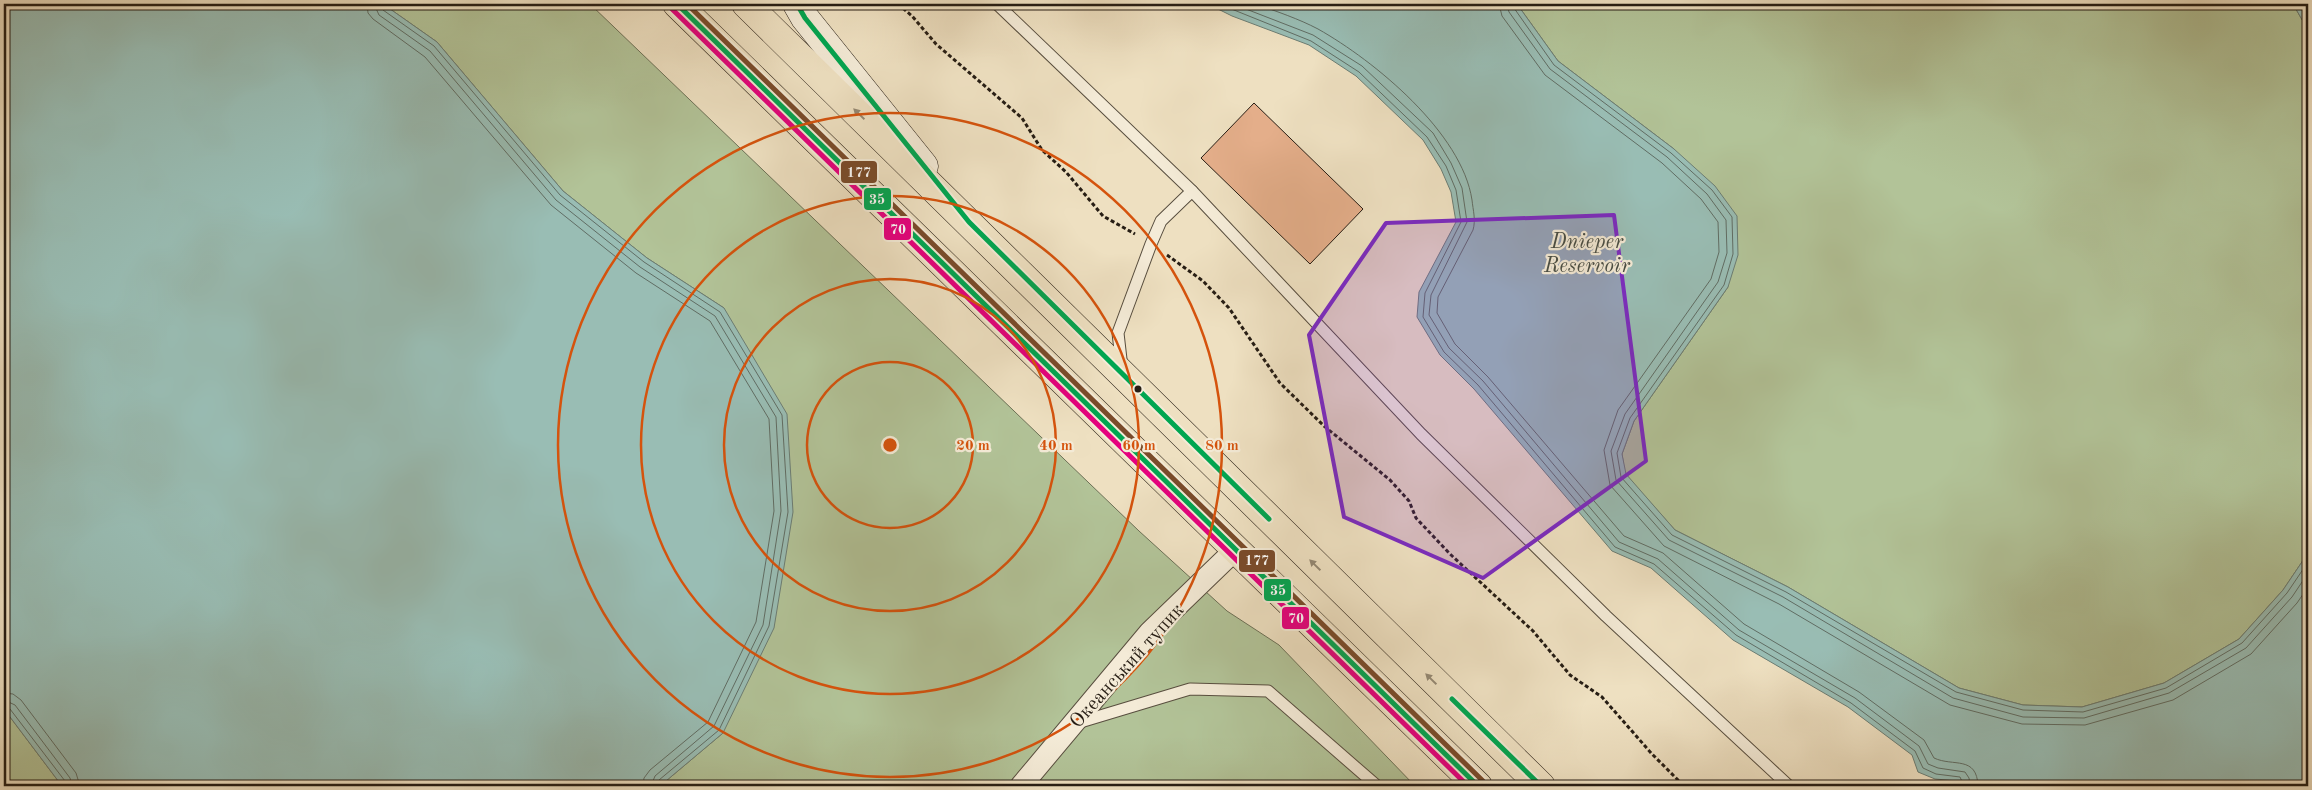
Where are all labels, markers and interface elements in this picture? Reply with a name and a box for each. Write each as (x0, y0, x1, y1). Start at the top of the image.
one-way arrow (853, 109, 865, 121)
line badge: 177 (840, 160, 878, 184)
text: 177 (847, 166, 871, 180)
line badge: 35 (863, 187, 892, 211)
text: 35 (869, 193, 885, 207)
line badge: 70 (883, 217, 912, 241)
text: 70 (890, 223, 906, 237)
water label: Dnieper Reservoir (1543, 232, 1631, 277)
unlabelled marker (1133, 384, 1143, 394)
centre of rings (881, 436, 899, 454)
text: 20 m (956, 439, 990, 454)
text: 40 m (1039, 439, 1073, 454)
text: 60 m (1122, 439, 1156, 454)
text: 80 m (1205, 439, 1239, 454)
line badge: 177 (1238, 549, 1276, 573)
text: 177 (1245, 554, 1269, 568)
one-way arrow (1309, 559, 1321, 571)
line badge: 35 (1263, 578, 1292, 602)
text: 35 (1270, 584, 1286, 598)
street label: Океанський тупик (1067, 600, 1188, 732)
line badge: 70 (1281, 606, 1310, 630)
text: 70 (1288, 612, 1304, 626)
one-way arrow (1425, 673, 1437, 685)

